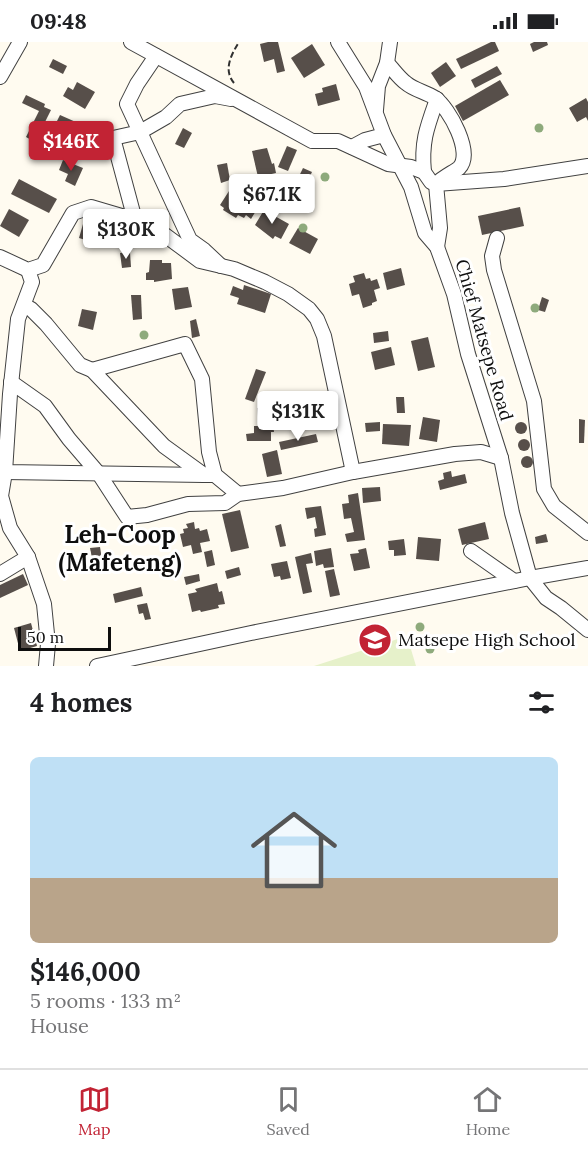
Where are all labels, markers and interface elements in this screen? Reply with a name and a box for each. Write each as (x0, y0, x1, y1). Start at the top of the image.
text: 09:48 (30, 7, 87, 35)
pin: $146K (29, 121, 113, 172)
text: $146K (43, 128, 99, 153)
pin: $67.1K (223, 174, 321, 225)
text: $67.1K (243, 181, 301, 206)
pin: $130K (84, 209, 168, 260)
text: $130K (97, 216, 155, 241)
street label: Chief Matsepe Road (450, 257, 519, 423)
pin: $131K (256, 391, 340, 442)
text: $131K (271, 398, 325, 423)
district label: Leh-Coop (Mafeteng) (58, 519, 182, 578)
school or university icon: Matsepe High School (357, 622, 393, 658)
scale bar (18, 624, 111, 652)
text: 50 m (27, 627, 64, 647)
place label: Matsepe High School (398, 628, 575, 651)
text: 4 homes (30, 686, 132, 719)
icon: filters (525, 686, 558, 719)
icon: home (240, 796, 348, 904)
text: $146,000 (30, 955, 141, 988)
text: 5 rooms · 133 m² (30, 988, 181, 1013)
text: House (30, 1013, 89, 1038)
tab: Map (78, 1083, 111, 1139)
tab: Saved (267, 1083, 310, 1139)
tab: Home (466, 1083, 510, 1139)

